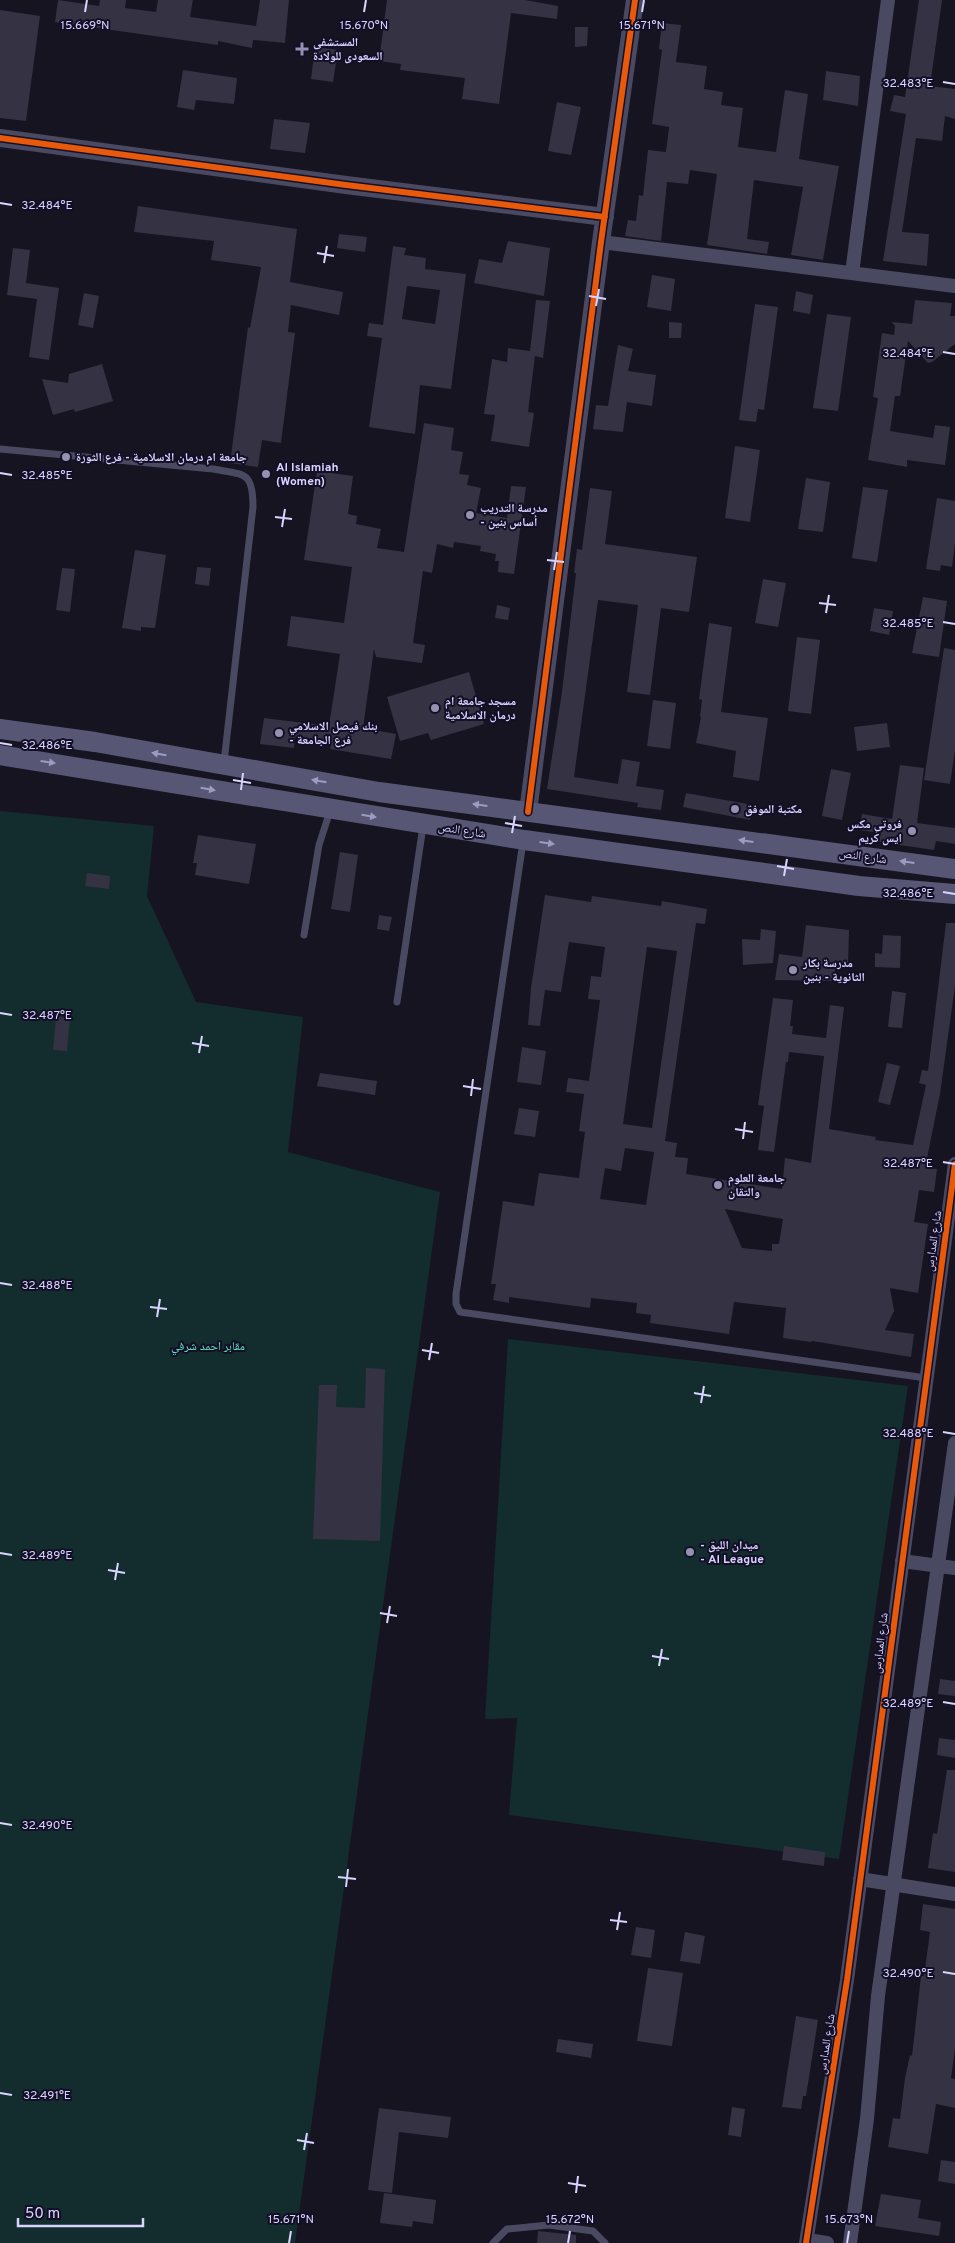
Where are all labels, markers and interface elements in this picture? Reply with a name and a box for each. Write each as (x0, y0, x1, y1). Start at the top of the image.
text: 15.669°N (60, 18, 110, 34)
text: 15.670°N (340, 18, 388, 34)
text: 15.671°N (619, 18, 665, 34)
place label: المستشفى السعودى للولادة (313, 35, 383, 65)
marker: المستشفى السعودى للولادة (295, 42, 309, 56)
text: 32.483°E (882, 76, 934, 92)
text: 32.484°E (21, 198, 73, 214)
text: 32.484°E (882, 346, 934, 362)
place label: جامعة ام درمان الاسلامية - فرع الثورة (76, 450, 247, 466)
marker: جامعة ام درمان الاسلامية - فرع الثورة (60, 451, 72, 463)
place label: Al Islamiah (Women) (276, 460, 339, 490)
text: 32.485°E (21, 468, 73, 484)
marker: Al Islamiah (Women) (260, 468, 272, 480)
place label: مدرسة التدريب - أساس بنين (480, 501, 548, 531)
marker: مدرسة التدريب - أساس بنين (464, 509, 476, 521)
text: 32.485°E (882, 616, 934, 632)
place label: مسجد جامعة ام درمان الاسلامية (445, 694, 516, 724)
marker: مسجد جامعة ام درمان الاسلامية (429, 702, 441, 714)
place label: بنك فيصل الاسلامي - فرع الجامعة (289, 719, 378, 749)
marker: بنك فيصل الاسلامي - فرع الجامعة (273, 727, 285, 739)
text: 32.486°E (21, 738, 73, 754)
one-way arrow (151, 750, 167, 758)
one-way arrow (41, 758, 57, 766)
one-way arrow (311, 777, 327, 785)
one-way arrow (201, 786, 217, 794)
one-way arrow (472, 801, 488, 809)
place label: مكتبة الموفق (745, 802, 803, 818)
marker: مكتبة الموفق (729, 803, 741, 815)
one-way arrow (361, 812, 377, 820)
place label: فروتي مكس ايس كريم (847, 817, 902, 847)
street label: شارع النص (437, 819, 487, 843)
marker: فروتي مكس ايس كريم (906, 825, 918, 837)
one-way arrow (737, 837, 753, 845)
one-way arrow (539, 839, 555, 847)
street label: شارع النص (838, 846, 888, 868)
one-way arrow (898, 858, 914, 866)
text: 32.486°E (882, 886, 934, 902)
place label: مدرسة بكار الثانوية - بنين (802, 956, 865, 986)
marker: مدرسة بكار الثانوية - بنين (787, 964, 799, 976)
text: 32.487°E (22, 1008, 72, 1024)
text: 32.487°E (883, 1156, 933, 1172)
place label: جامعة العلوم والتقان (728, 1171, 785, 1201)
marker: جامعة العلوم والتقان (712, 1179, 724, 1191)
street label: شارع المدارس (922, 1210, 946, 1273)
text: 32.488°E (21, 1278, 73, 1294)
park label: مقابر احمد شرفي (171, 1339, 245, 1356)
text: 32.488°E (882, 1426, 934, 1442)
place label: - ميدان الليق - Al League (700, 1538, 764, 1568)
marker: - ميدان الليق - Al League (684, 1546, 696, 1558)
text: 32.489°E (22, 1548, 72, 1564)
street label: شارع المدارس (869, 1612, 893, 1675)
text: 32.489°E (883, 1696, 933, 1712)
text: 32.490°E (21, 1818, 73, 1834)
text: 32.490°E (882, 1966, 934, 1982)
street label: شارع المدارس (814, 2013, 840, 2076)
text: 32.491°E (23, 2088, 71, 2104)
scale bar (18, 2196, 142, 2228)
text: 50 m (25, 2205, 60, 2224)
text: 15.671°N (268, 2212, 314, 2228)
text: 15.672°N (546, 2212, 594, 2228)
text: 15.673°N (825, 2212, 873, 2228)

